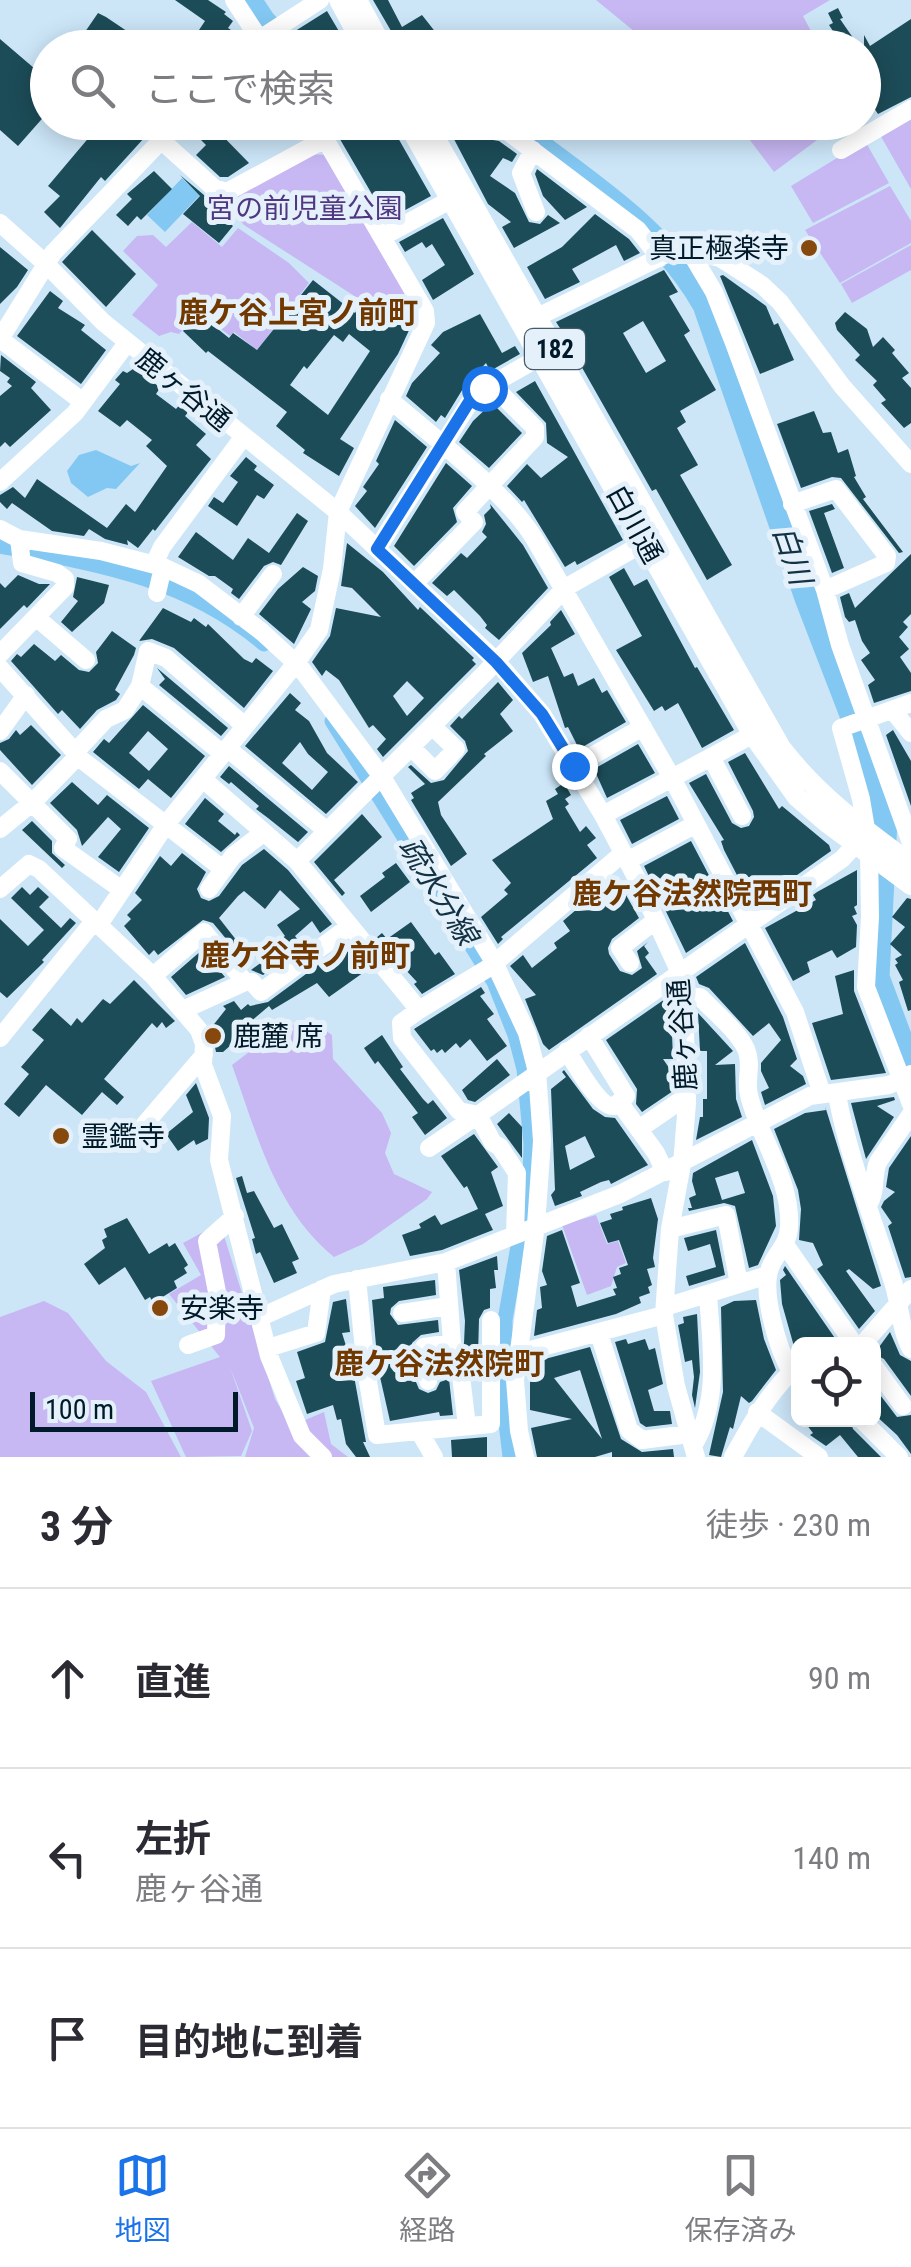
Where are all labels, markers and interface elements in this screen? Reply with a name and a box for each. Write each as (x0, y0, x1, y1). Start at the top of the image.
search box (30, 30, 881, 140)
icon: search (65, 58, 120, 113)
text: ここで検索 (145, 67, 335, 111)
park label: 宮の前児童公園 (207, 192, 403, 225)
place label: 真正極楽寺 (649, 232, 789, 265)
marker: 真正極楽寺 (798, 237, 820, 259)
district label: 鹿ケ谷上宮ノ前町 (178, 295, 418, 330)
road number: 182 (525, 329, 585, 369)
street label: 鹿ヶ谷通 (130, 341, 238, 437)
route start (462, 366, 508, 412)
street label: 白川通 (600, 480, 669, 569)
water label: 白川 (766, 521, 820, 592)
route end (552, 744, 598, 790)
water label: 疏水分線 (392, 831, 487, 954)
district label: 鹿ケ谷法然院西町 (572, 876, 812, 911)
district label: 鹿ケ谷寺ノ前町 (200, 938, 410, 973)
street label: 鹿ヶ谷通 (662, 978, 703, 1092)
place label: 鹿麓 席 (233, 1020, 323, 1053)
marker: 鹿麓 席 (202, 1025, 224, 1047)
place label: 霊鑑寺 (81, 1120, 165, 1153)
marker: 霊鑑寺 (50, 1125, 72, 1147)
place label: 安楽寺 (180, 1292, 264, 1325)
marker: 安楽寺 (149, 1297, 171, 1319)
map controls (791, 1337, 881, 1427)
button: locate (791, 1337, 881, 1427)
district label: 鹿ケ谷法然院町 (334, 1346, 544, 1381)
scale bar (30, 1387, 238, 1432)
text: 100 m (45, 1393, 114, 1426)
text: 3 分 (40, 1502, 113, 1551)
text: 徒歩 · 230 m (706, 1506, 871, 1544)
icon: ahead (40, 1651, 95, 1706)
text: 90 m (808, 1659, 871, 1697)
text: 直進 (135, 1660, 211, 1704)
text: 左折 (135, 1817, 211, 1861)
icon: left (40, 1831, 95, 1886)
text: 140 m (792, 1839, 871, 1877)
text: 鹿ヶ谷通 (135, 1870, 263, 1908)
icon: arrive (40, 2011, 95, 2066)
text: 目的地に到着 (135, 2020, 363, 2064)
tab: 地図 (114, 2148, 171, 2248)
tab: 経路 (399, 2148, 456, 2248)
tab: 保存済み (684, 2148, 797, 2248)

